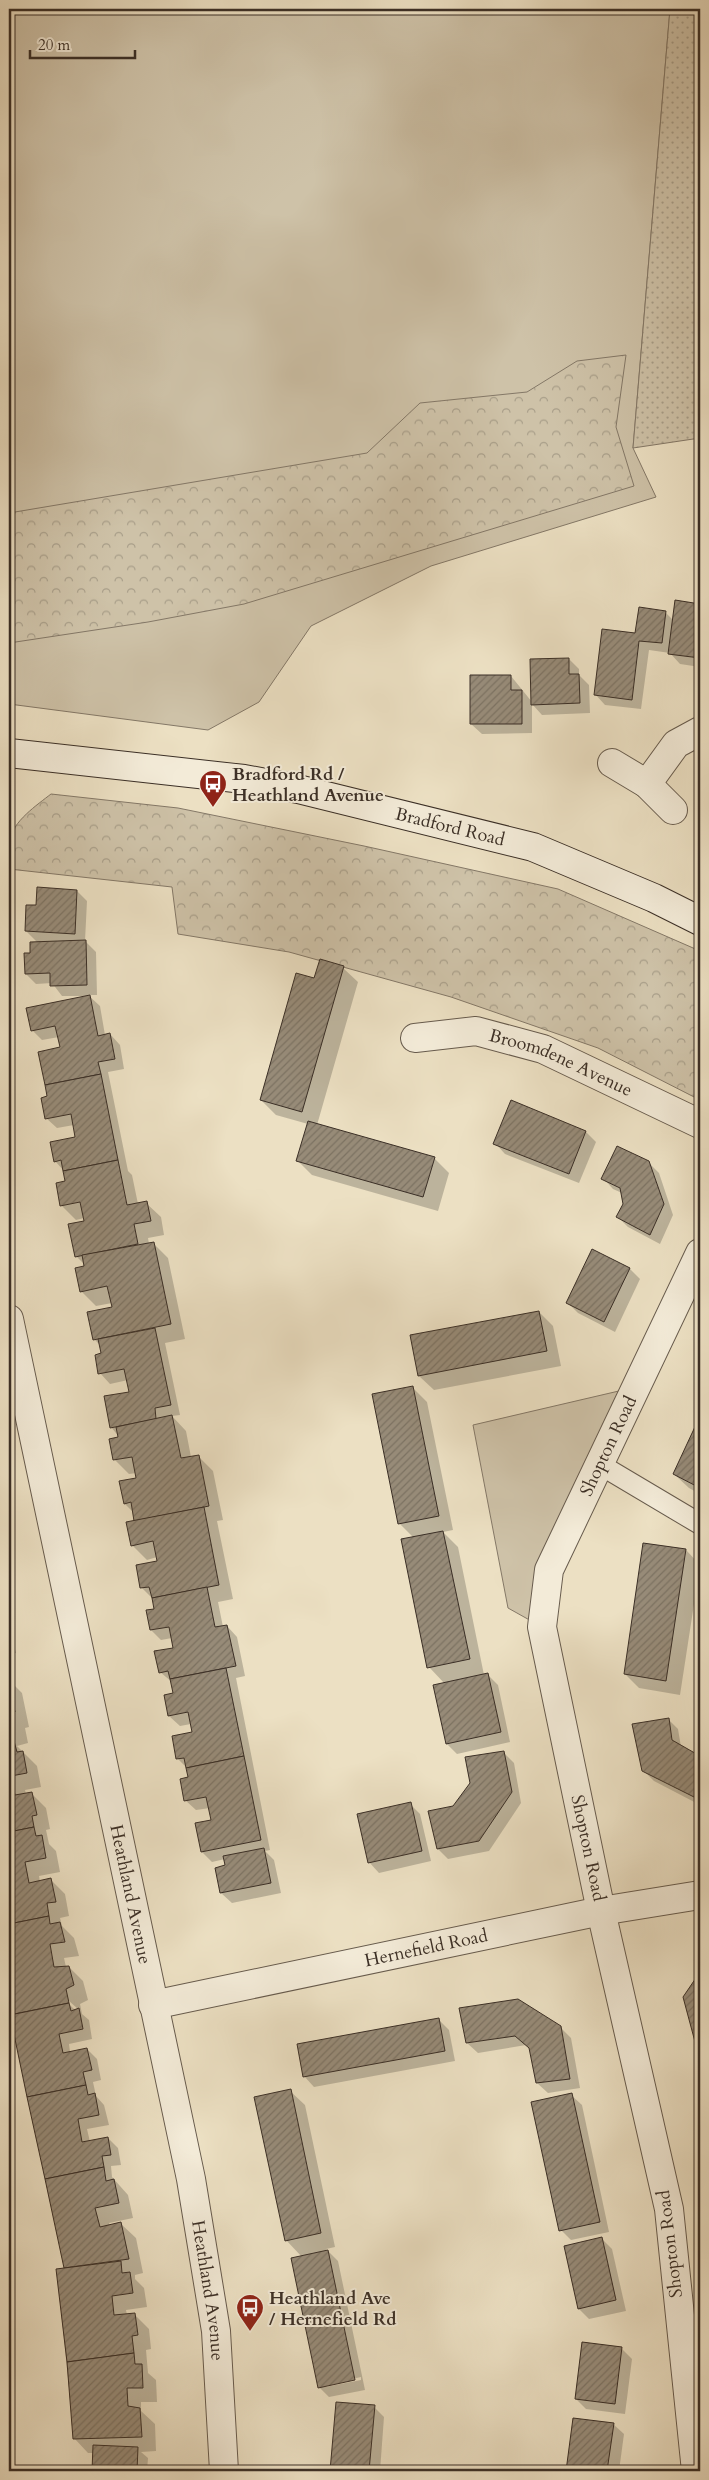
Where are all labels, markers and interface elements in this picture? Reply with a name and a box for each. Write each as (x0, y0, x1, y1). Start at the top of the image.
scale bar (30, 28, 135, 60)
text: 20 m (38, 35, 70, 55)
place label: Bradford Rd / Heathland Avenue (232, 762, 384, 808)
bus stop icon: Bradford Rd / Heathland Avenue (198, 769, 228, 808)
street label: Bradford Road (393, 801, 508, 852)
street label: Broomdene Avenue (486, 1023, 637, 1102)
street label: Shopton Road (574, 1391, 643, 1500)
street label: Shopton Road (565, 1792, 612, 1904)
street label: Heathland Avenue (104, 1822, 158, 1966)
street label: Hernefield Road (362, 1923, 490, 1973)
street label: Shopton Road (651, 2188, 689, 2299)
street label: Heathland Avenue (185, 2218, 230, 2362)
place label: Heathland Ave / Hernefield Rd (269, 2286, 397, 2332)
bus stop icon: Heathland Ave / Hernefield Rd (235, 2293, 265, 2332)

